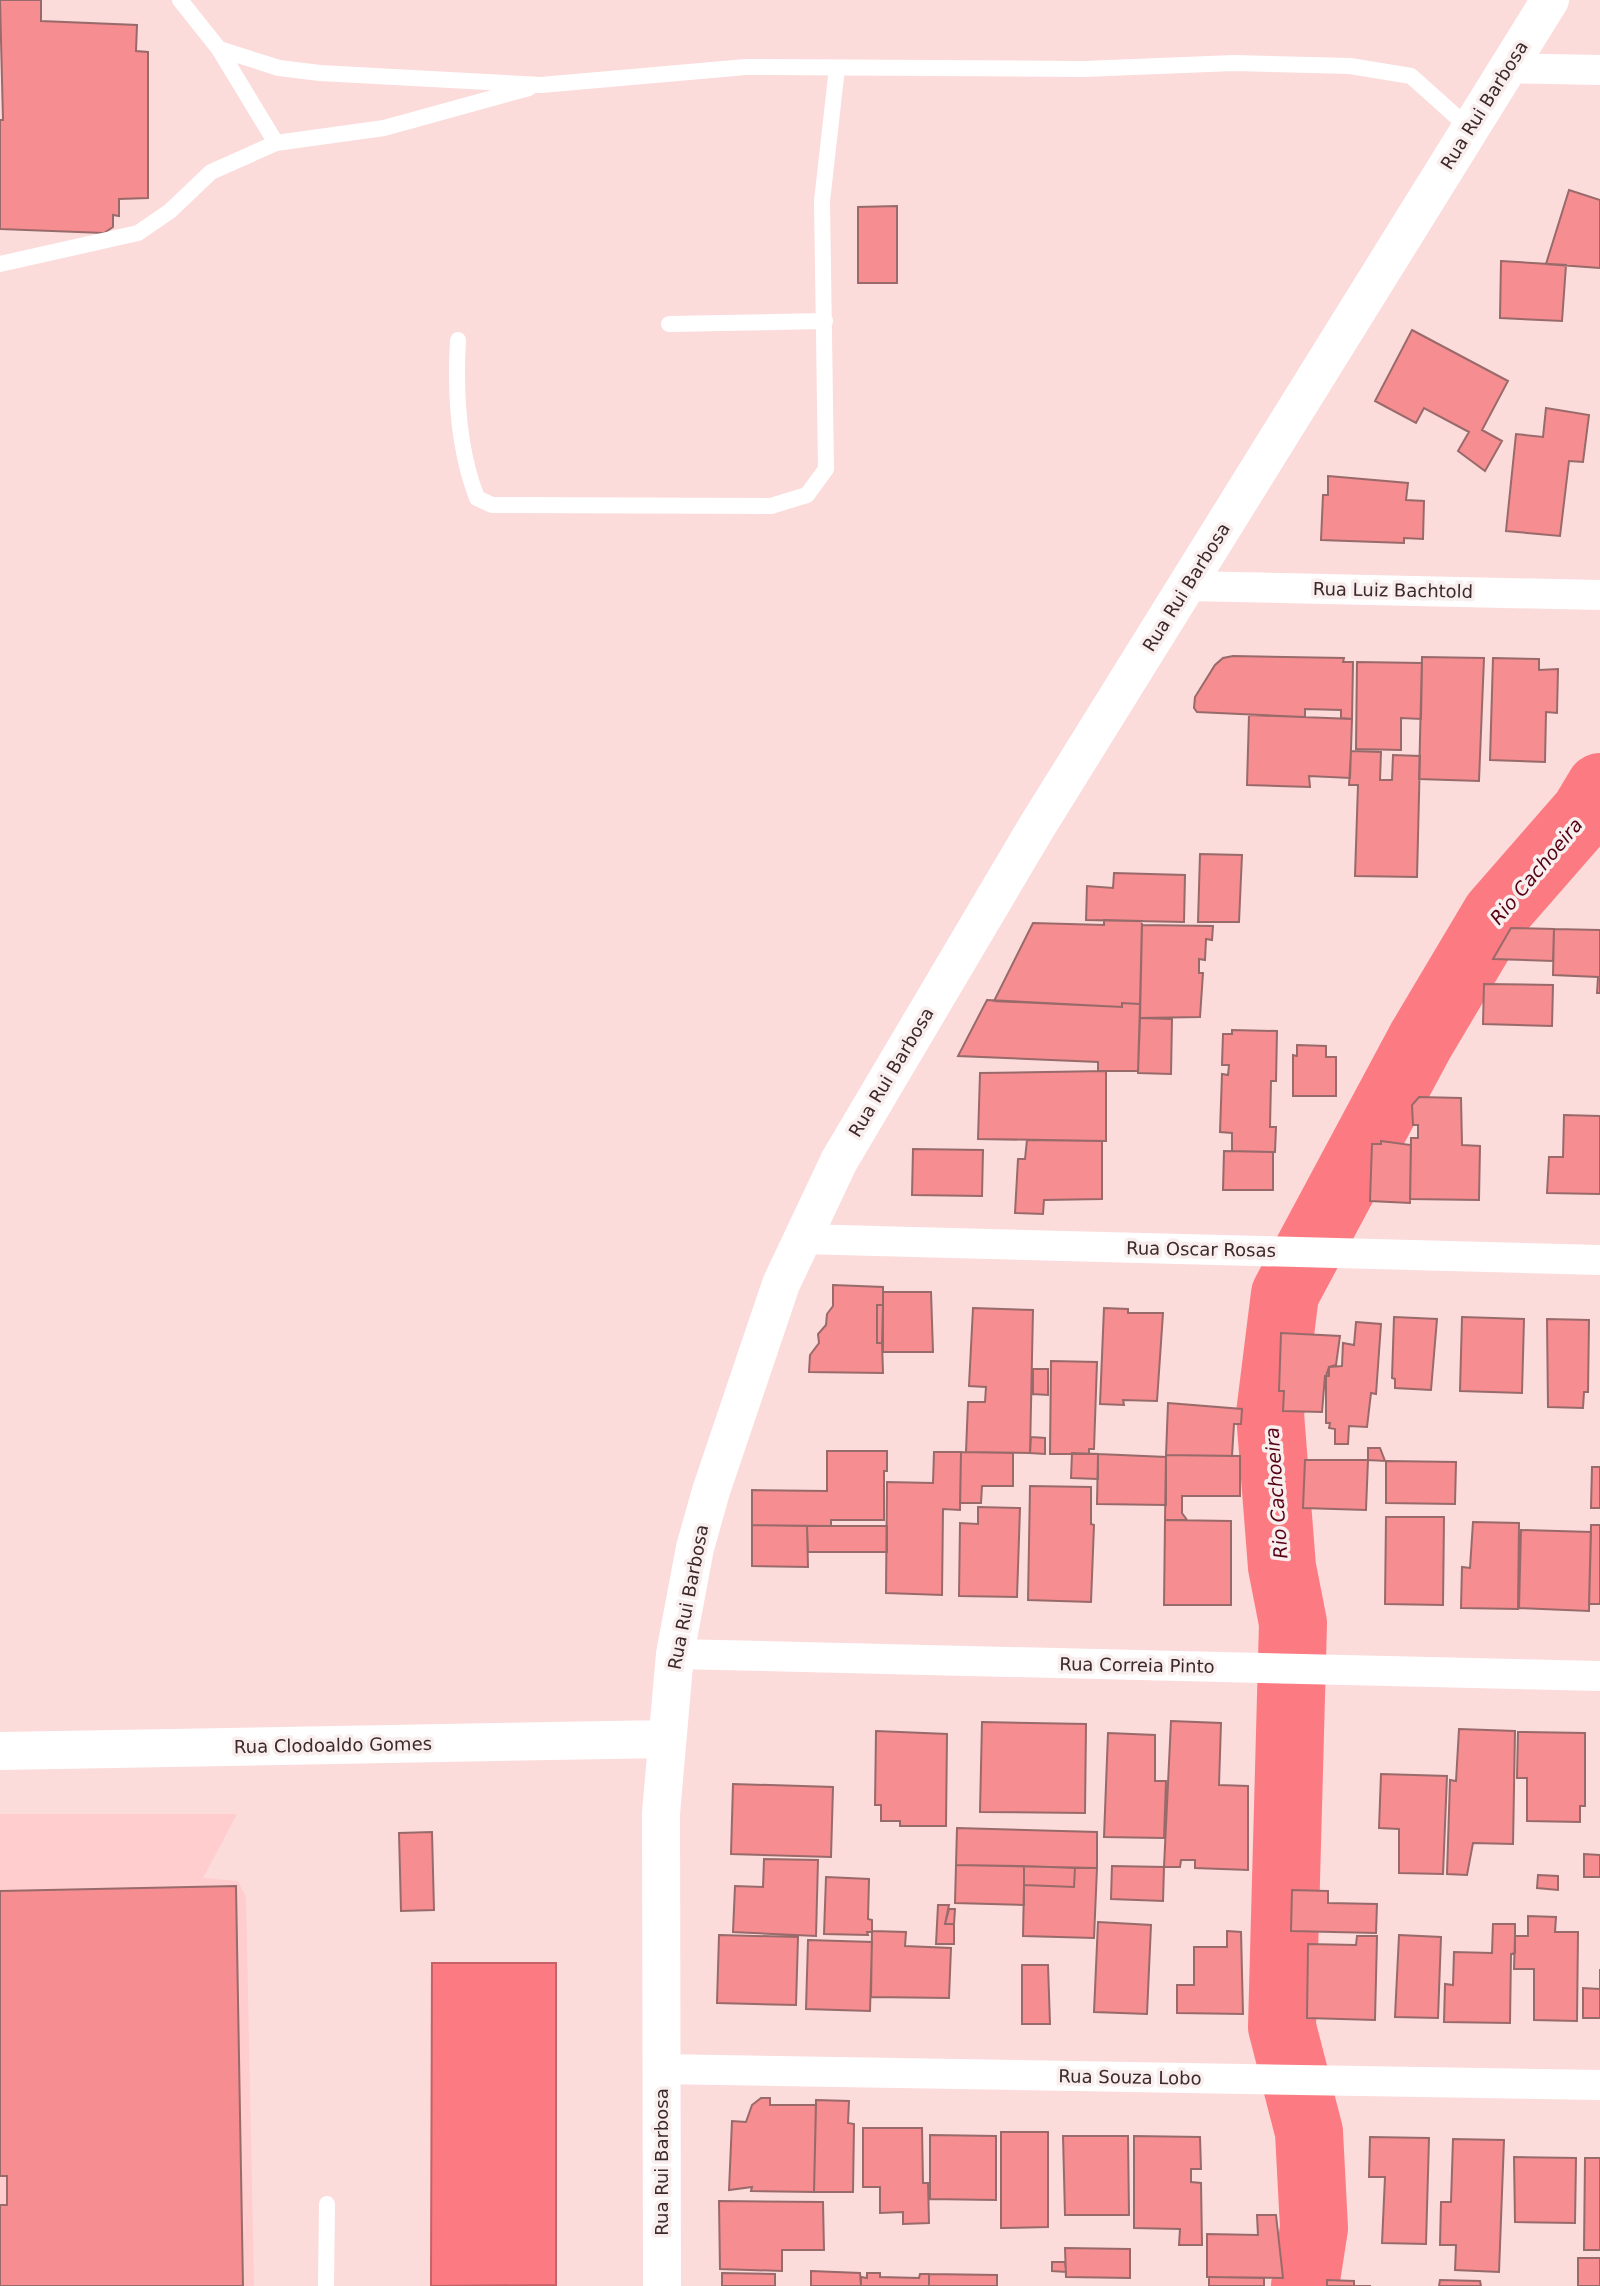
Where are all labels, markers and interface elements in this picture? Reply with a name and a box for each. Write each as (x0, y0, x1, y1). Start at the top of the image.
street label: Rua Rui Barbosa (1436, 37, 1532, 173)
street label: Rua Rui Barbosa (1138, 519, 1234, 655)
street label: Rua Luiz Bachtold (1313, 578, 1473, 602)
water label: Rio Cachoeira (1485, 814, 1587, 928)
street label: Rua Rui Barbosa (844, 1003, 938, 1141)
street label: Rua Oscar Rosas (1126, 1237, 1276, 1261)
water label: Rio Cachoeira (1260, 1427, 1292, 1559)
street label: Rua Rui Barbosa (664, 1523, 712, 1671)
street label: Rua Correia Pinto (1059, 1653, 1215, 1677)
street label: Rua Clodoaldo Gomes (234, 1733, 432, 1757)
street label: Rua Souza Lobo (1058, 2065, 1202, 2089)
street label: Rua Rui Barbosa (651, 2088, 672, 2236)

